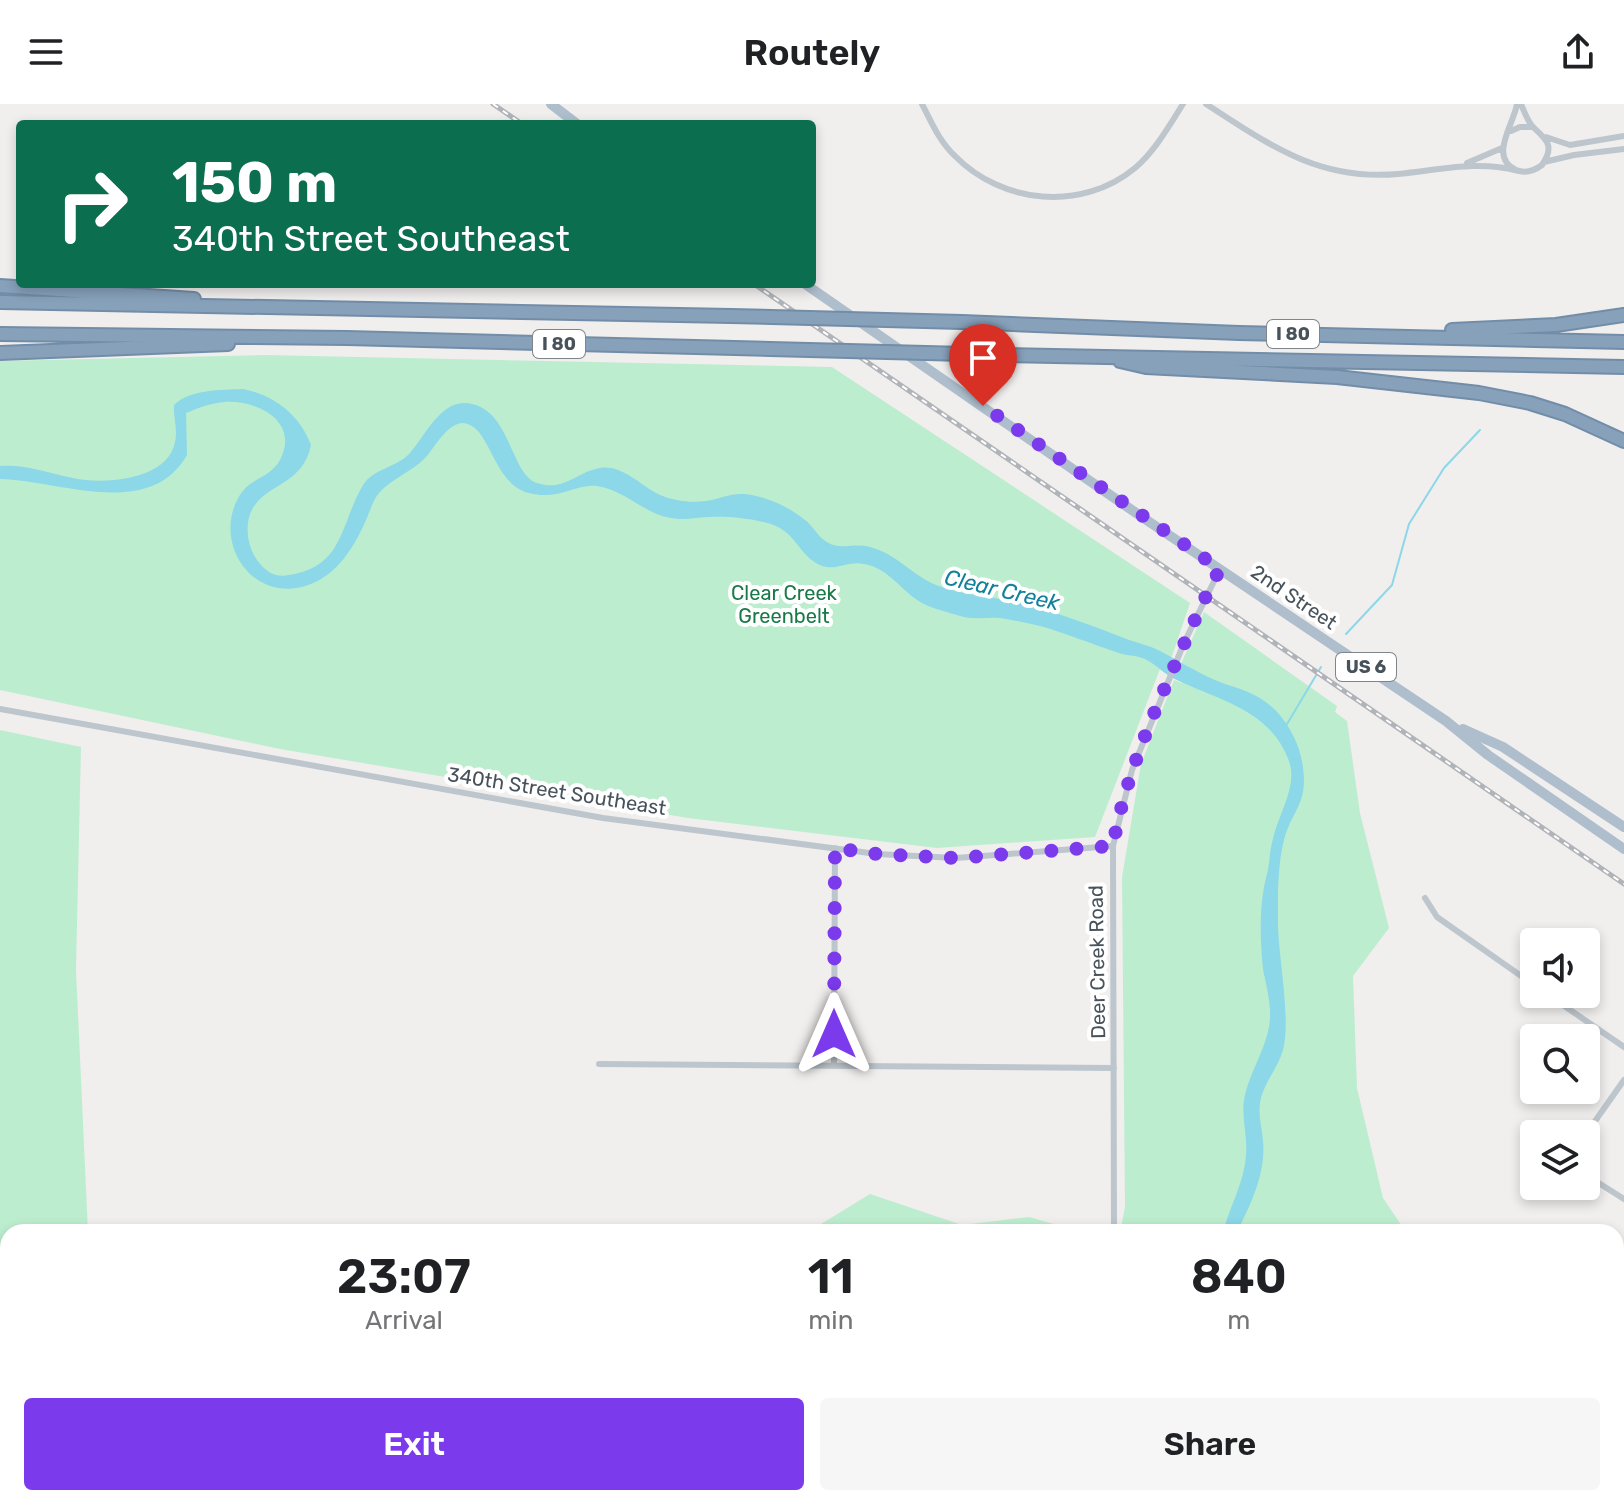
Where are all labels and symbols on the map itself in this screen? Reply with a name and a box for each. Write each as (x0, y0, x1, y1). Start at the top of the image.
road number: I 80 (1267, 320, 1319, 348)
pin (949, 324, 1017, 406)
road number: I 80 (533, 330, 585, 358)
street label: 2nd Street (1246, 560, 1342, 635)
water label: Clear Creek (942, 564, 1063, 616)
park label: Clear Creek Greenbelt (731, 581, 838, 628)
road number: US 6 (1336, 653, 1396, 681)
street label: 340th Street Southeast (446, 762, 668, 820)
street label: Deer Creek Road (1084, 885, 1110, 1039)
position arrow (792, 992, 876, 1076)

